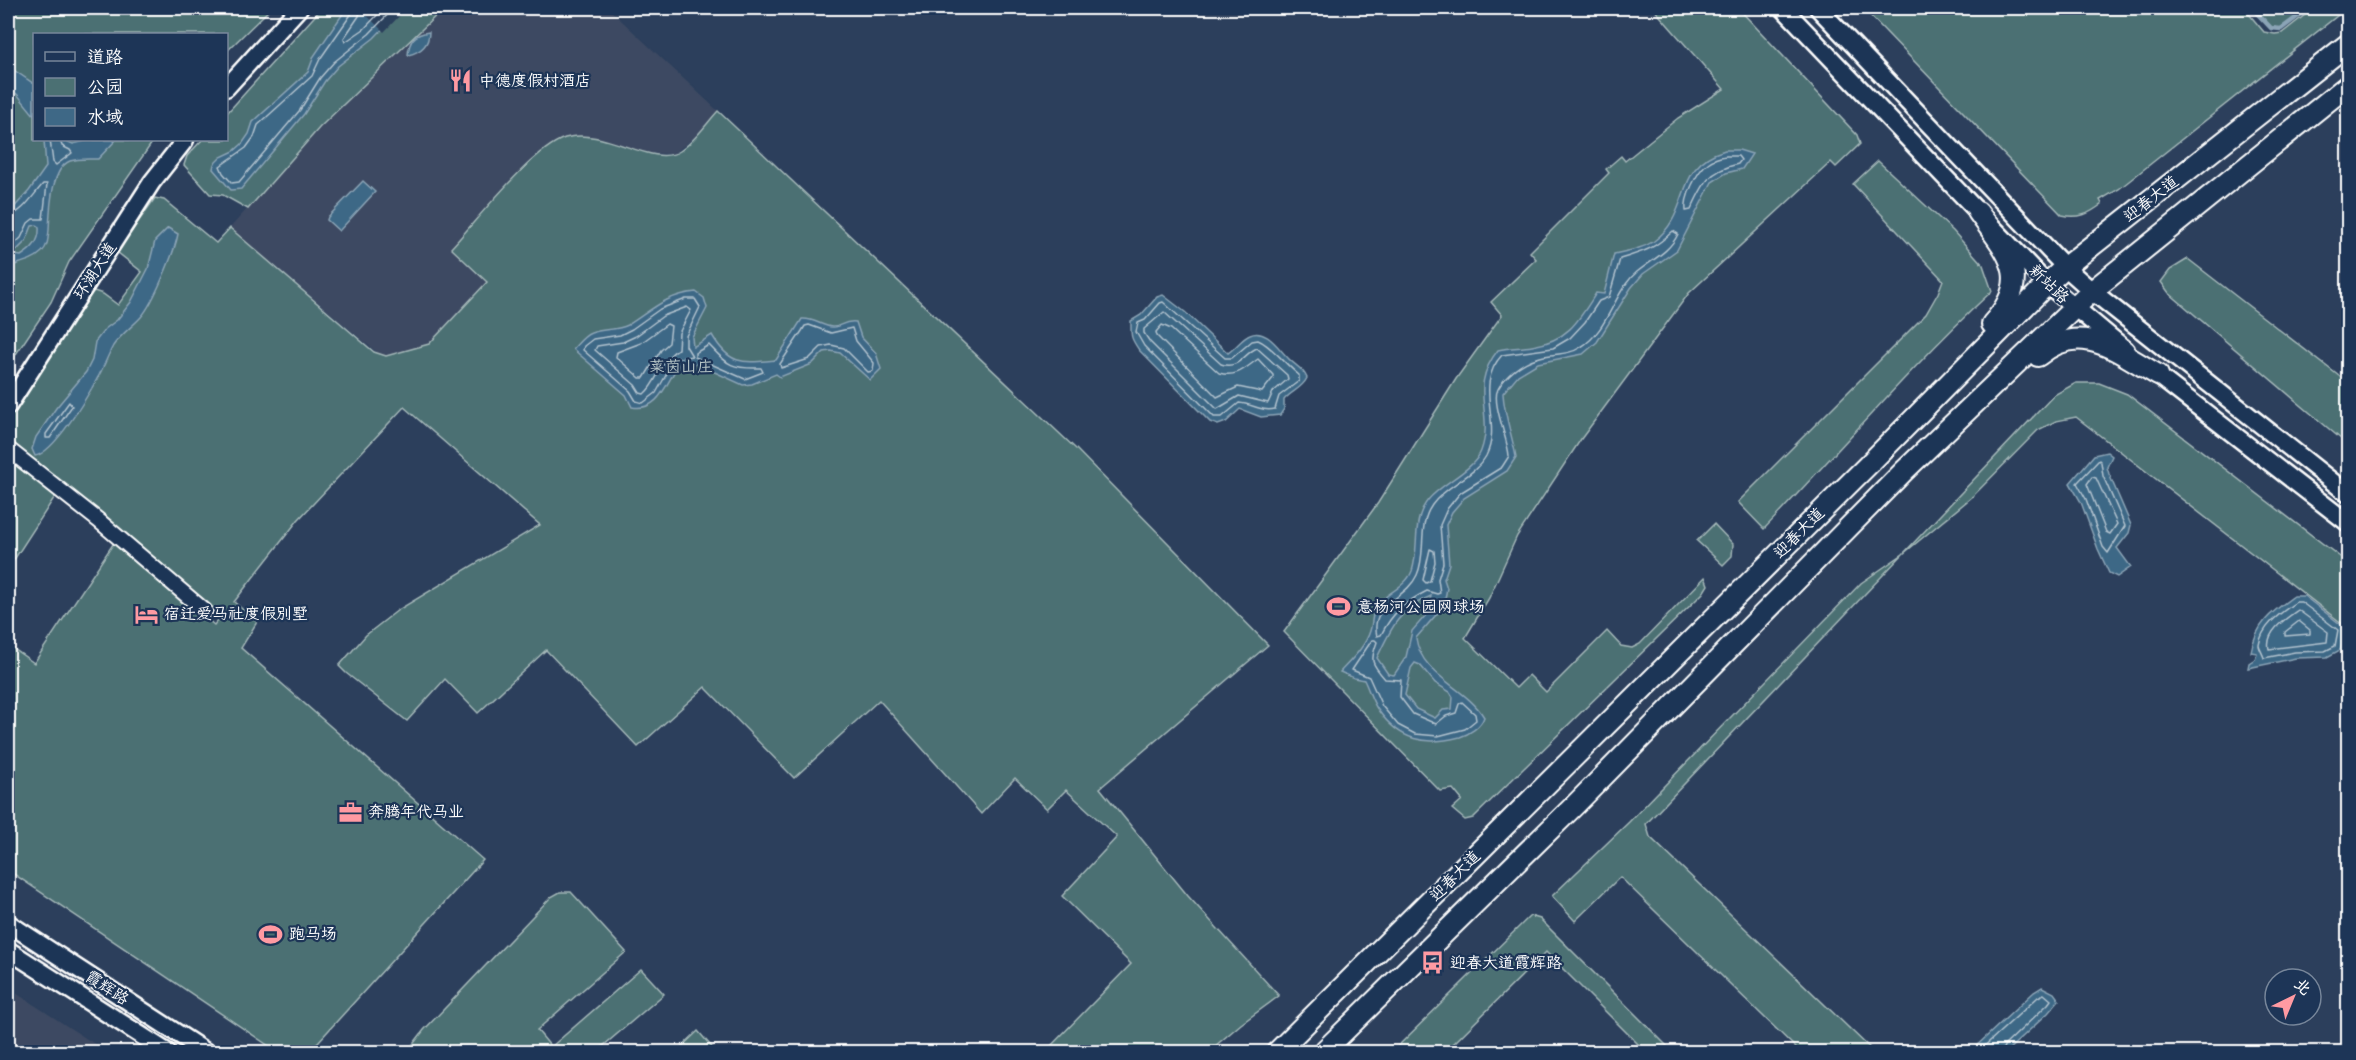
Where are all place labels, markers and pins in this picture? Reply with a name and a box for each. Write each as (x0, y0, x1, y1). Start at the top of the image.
restaurant icon: 中德度假村酒店 (448, 68, 474, 94)
place label: 中德度假村酒店 (479, 71, 591, 91)
sports icon: 意杨河公园网球场 (1326, 594, 1352, 620)
place label: 意杨河公园网球场 (1357, 597, 1485, 617)
hotel icon: 宿迁爱马社度假别墅 (133, 601, 159, 627)
place label: 宿迁爱马社度假别墅 (164, 604, 308, 624)
office icon: 奔腾年代马业 (337, 799, 363, 825)
place label: 奔腾年代马业 (368, 802, 464, 822)
sports icon: 跑马场 (258, 921, 284, 947)
place label: 跑马场 (289, 924, 337, 944)
bus stop icon: 迎春大道霞辉路 (1419, 950, 1445, 976)
place label: 迎春大道霞辉路 (1450, 953, 1562, 973)

